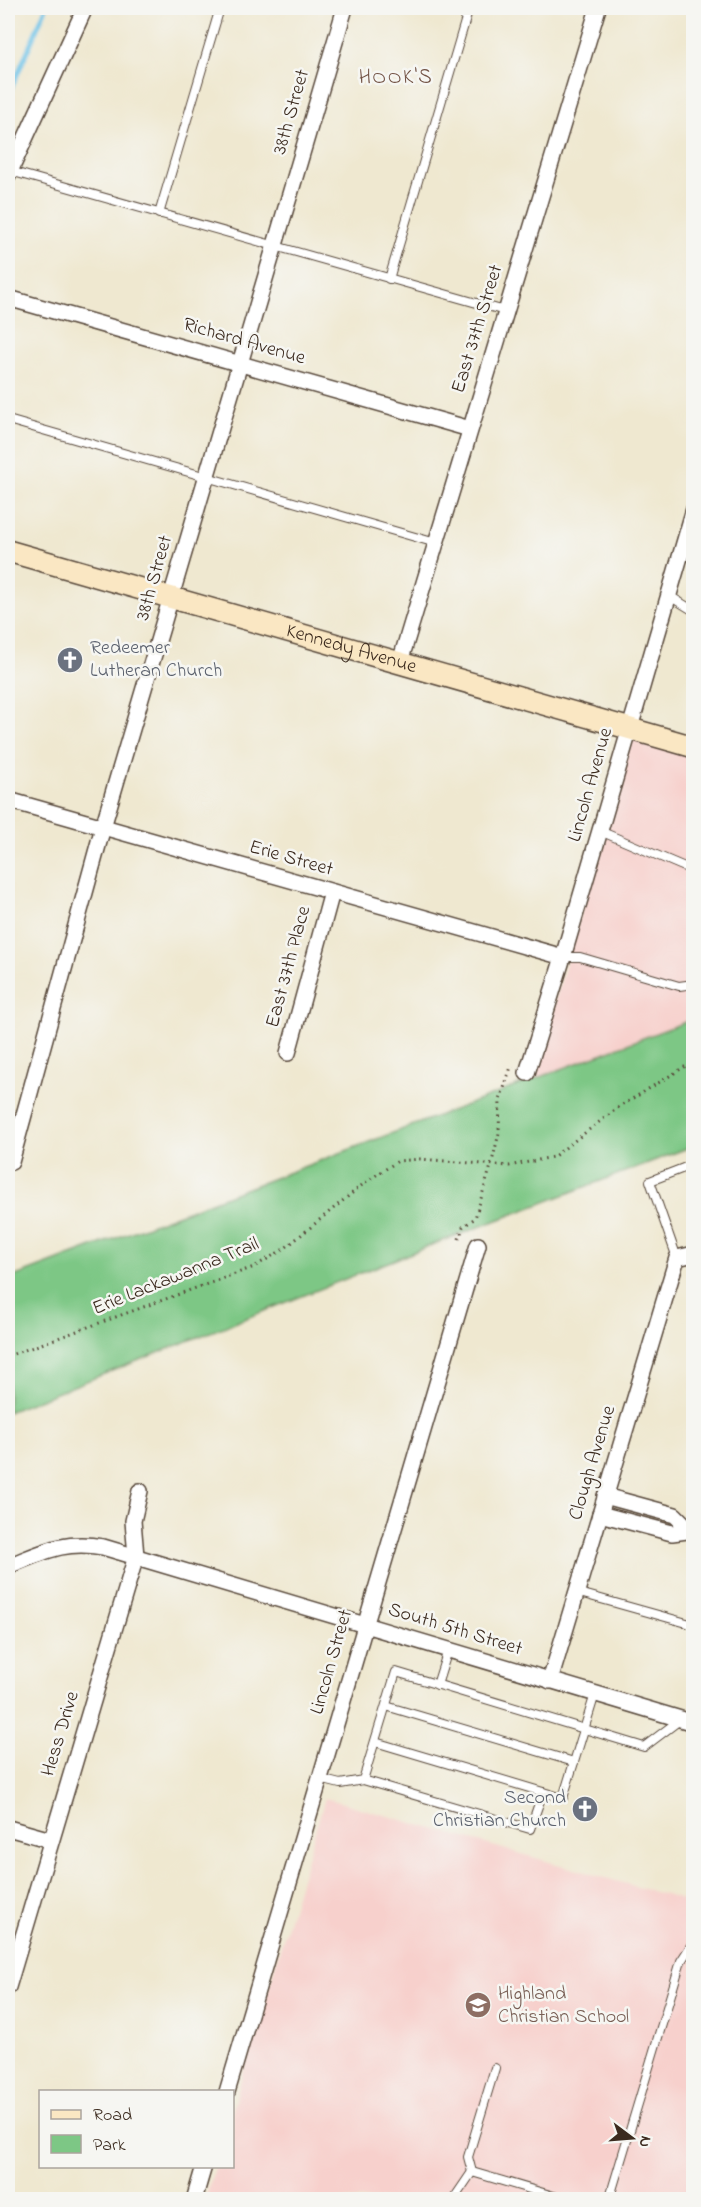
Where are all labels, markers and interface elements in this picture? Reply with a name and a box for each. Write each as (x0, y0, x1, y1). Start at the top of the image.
district label: HOOK'S (359, 63, 433, 93)
street label: 38th Street (266, 66, 318, 158)
street label: East 37th Street (445, 261, 511, 397)
street label: Richard Avenue (179, 311, 309, 373)
street label: 38th Street (129, 532, 181, 624)
street label: Kennedy Avenue (283, 617, 420, 682)
place label: Redeemer Lutheran Church (90, 634, 222, 686)
church icon: Redeemer Lutheran Church (55, 645, 85, 675)
street label: Lincoln Avenue (561, 724, 621, 846)
street label: Erie Street (246, 833, 337, 885)
street label: East 37th Place (259, 903, 319, 1031)
street label: Erie Lackawanna Trail (88, 1230, 264, 1324)
street label: Clough Avenue (562, 1402, 625, 1524)
street label: South 5th Street (384, 1596, 526, 1664)
street label: Lincoln Street (303, 1606, 361, 1718)
street label: Hess Drive (34, 1688, 88, 1780)
place label: Second Christian Church (433, 1784, 566, 1836)
church icon: Second Christian Church (570, 1794, 600, 1824)
place label: Highland Christian School (498, 1980, 629, 2032)
school or university icon: Highland Christian School (463, 1990, 493, 2020)
legend (39, 2090, 234, 2168)
text: Road (93, 2103, 132, 2129)
north arrow (602, 2108, 662, 2168)
text: Park (93, 2133, 126, 2159)
text: N (631, 2133, 658, 2150)

